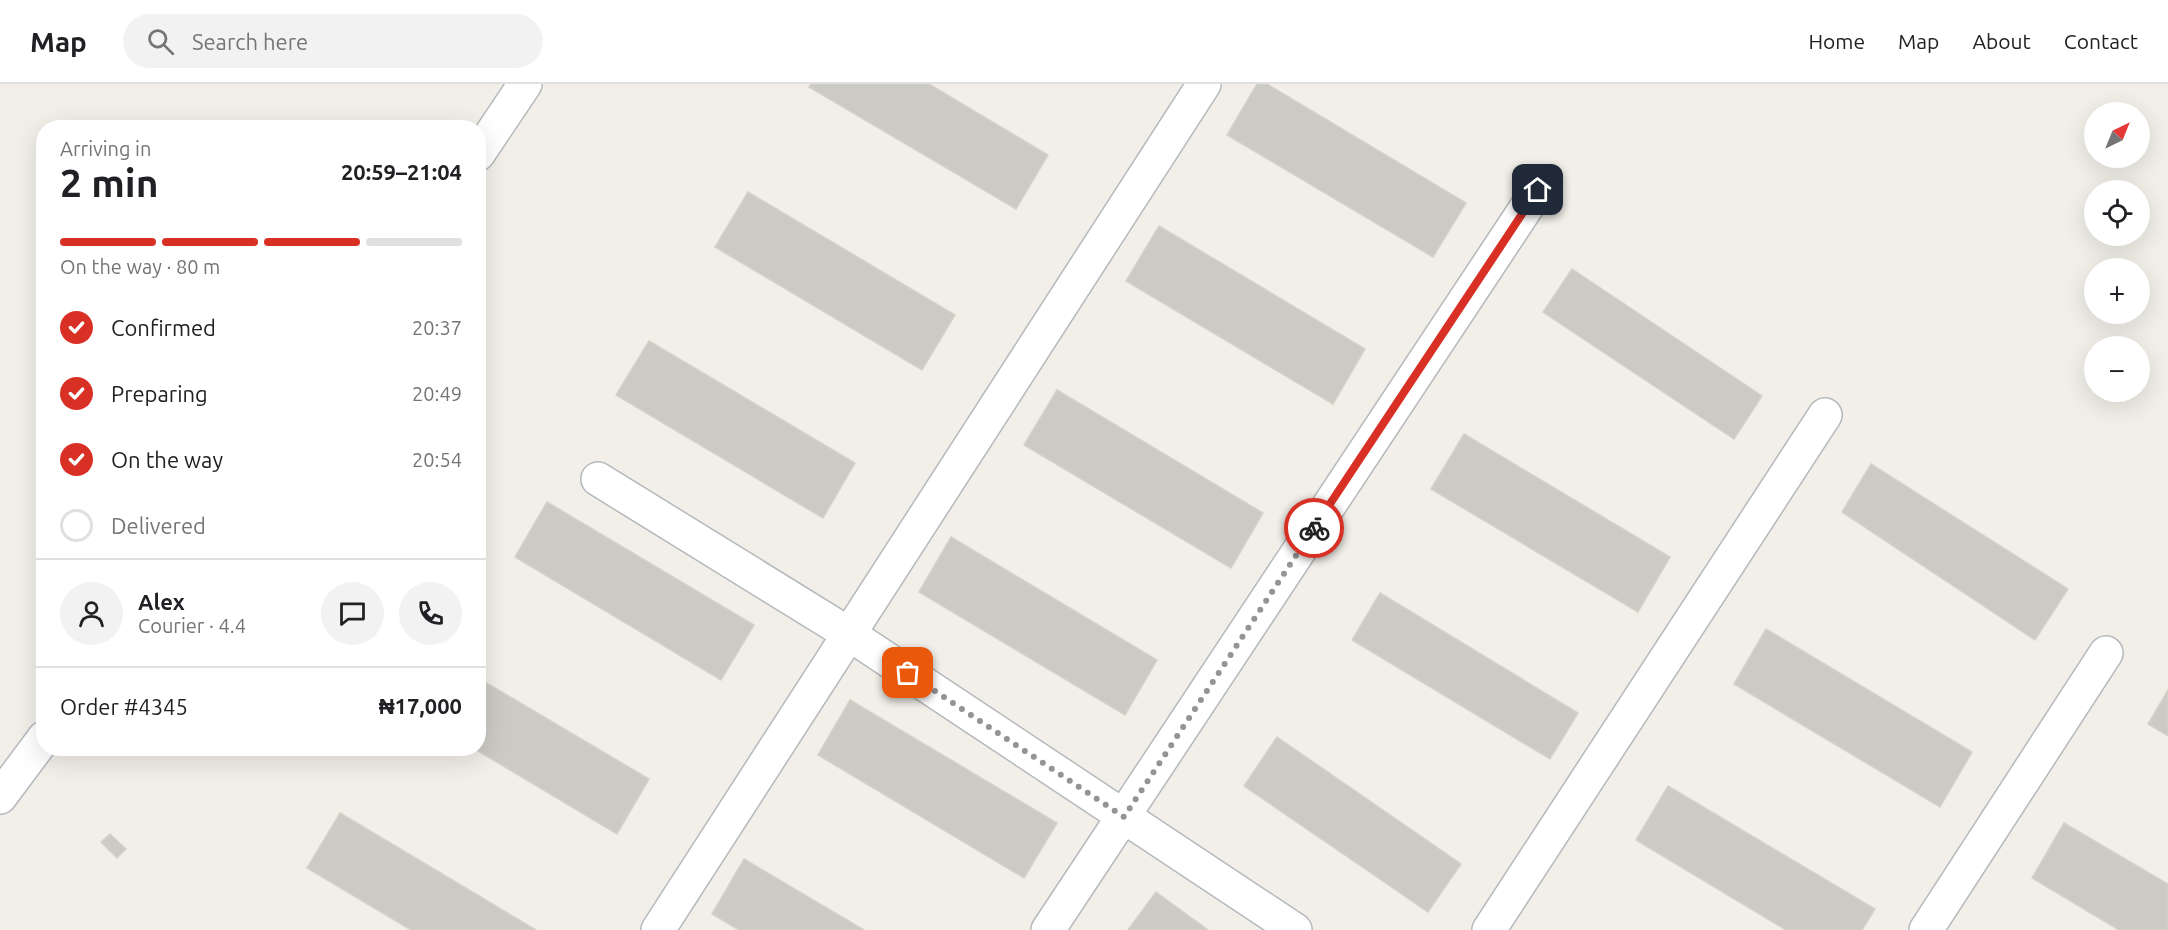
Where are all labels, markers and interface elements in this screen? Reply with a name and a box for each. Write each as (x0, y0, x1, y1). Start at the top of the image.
search box (123, 14, 543, 68)
icon: search (144, 25, 177, 58)
text: Map (30, 26, 87, 57)
text: Search here (192, 29, 308, 54)
text: Home (1808, 29, 1865, 53)
text: Map (1898, 29, 1939, 53)
text: About (1972, 29, 2031, 53)
text: Contact (2064, 29, 2138, 53)
north arrow (2084, 102, 2150, 168)
map controls (2084, 102, 2150, 402)
text: Arriving in (60, 137, 151, 160)
text: 20:59–21:04 (341, 159, 462, 184)
text: 2 min (60, 161, 159, 204)
pin (1512, 164, 1563, 215)
icon: home (1521, 173, 1554, 206)
button: locate (2084, 180, 2150, 246)
text: On the way · 80 m (60, 255, 220, 278)
button: + (2084, 258, 2150, 324)
icon: check (60, 311, 93, 344)
text: Confirmed (111, 315, 216, 340)
text: 20:37 (412, 316, 462, 339)
button: − (2084, 336, 2150, 402)
icon: check (60, 377, 93, 410)
text: Preparing (111, 381, 208, 406)
text: 20:49 (412, 382, 462, 405)
icon: check (60, 443, 93, 476)
text: On the way (111, 447, 223, 472)
text: 20:54 (412, 448, 462, 471)
courier (1284, 498, 1344, 558)
icon: bike (1298, 512, 1331, 545)
text: Delivered (111, 513, 206, 538)
button: person (60, 582, 123, 645)
button: chat (321, 582, 384, 645)
button: phone (399, 582, 462, 645)
text: Alex (138, 589, 185, 614)
text: Courier · 4.4 (138, 614, 246, 637)
pin (882, 647, 933, 698)
icon: bag (891, 656, 924, 689)
text: ₦17,000 (379, 693, 462, 718)
text: Order #4345 (60, 694, 188, 719)

